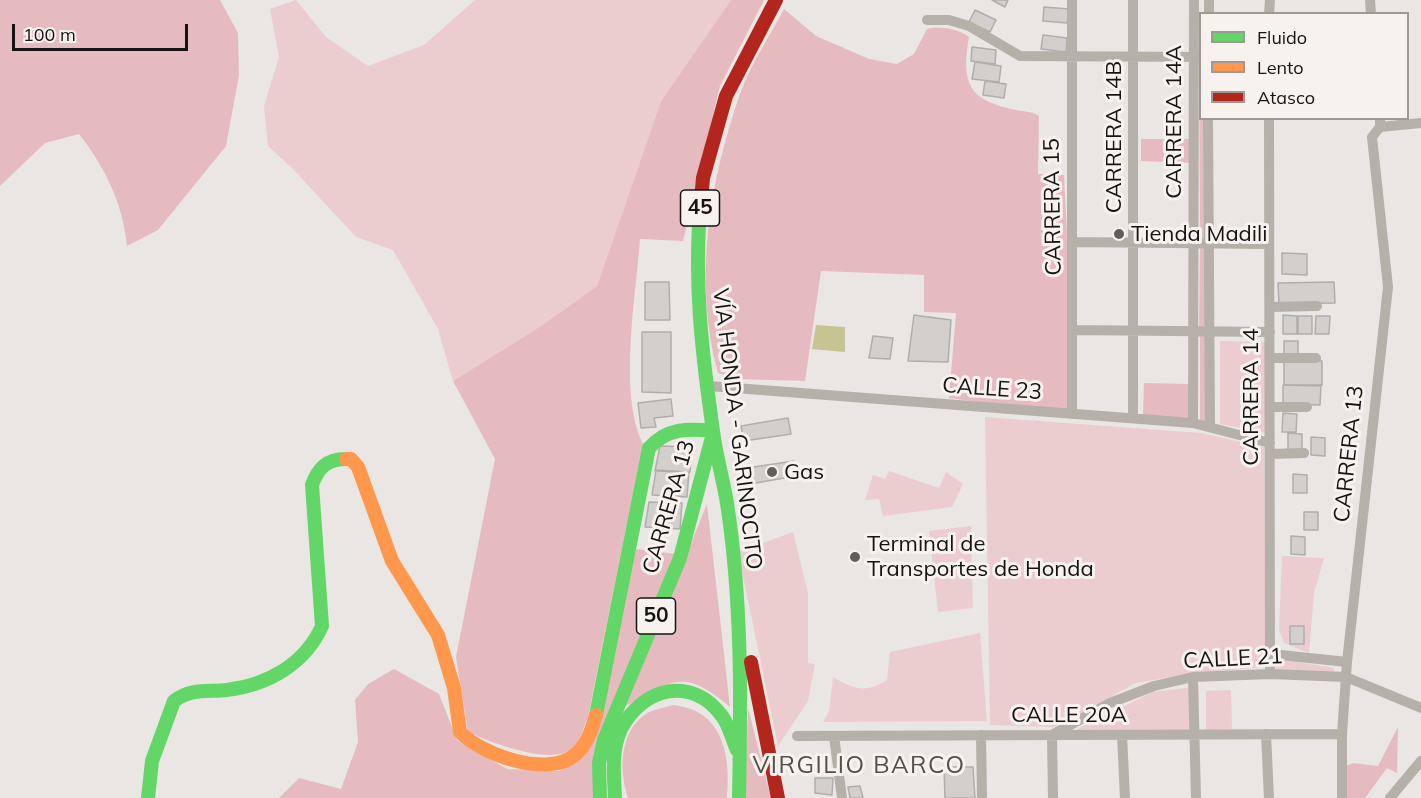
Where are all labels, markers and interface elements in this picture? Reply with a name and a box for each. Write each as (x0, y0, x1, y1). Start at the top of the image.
scale bar (15, 12, 190, 50)
legend (1199, 12, 1409, 120)
text: 100 m (23, 23, 76, 46)
text: Fluido (1257, 26, 1307, 49)
street label: CARRERA 14A (1161, 45, 1187, 199)
text: Lento (1257, 56, 1304, 79)
street label: CARRERA 14B (1101, 61, 1127, 213)
text: Atasco (1257, 86, 1315, 109)
street label: CARRERA 15 (1039, 138, 1067, 276)
road number: 45 (680, 190, 720, 226)
place label: Tienda Madili (1131, 221, 1268, 247)
marker: Tienda Madili (1112, 227, 1126, 241)
street label: VÍA HONDA - GARINOCITO (707, 287, 767, 571)
street label: CARRERA 14 (1238, 328, 1264, 466)
street label: CALLE 23 (941, 372, 1043, 406)
street label: CARRERA 13 (1329, 384, 1369, 524)
street label: CARRERA 13 (637, 437, 701, 577)
place label: Gas (784, 459, 824, 485)
marker: Gas (765, 465, 779, 479)
place label: Terminal de Transportes de Honda (867, 531, 1094, 582)
marker: Terminal de Transportes de Honda (848, 550, 862, 564)
road number: 50 (636, 598, 676, 634)
street label: CALLE 21 (1182, 643, 1284, 675)
street label: CALLE 20A (1011, 702, 1127, 728)
district label: VIRGILIO BARCO (753, 752, 965, 780)

